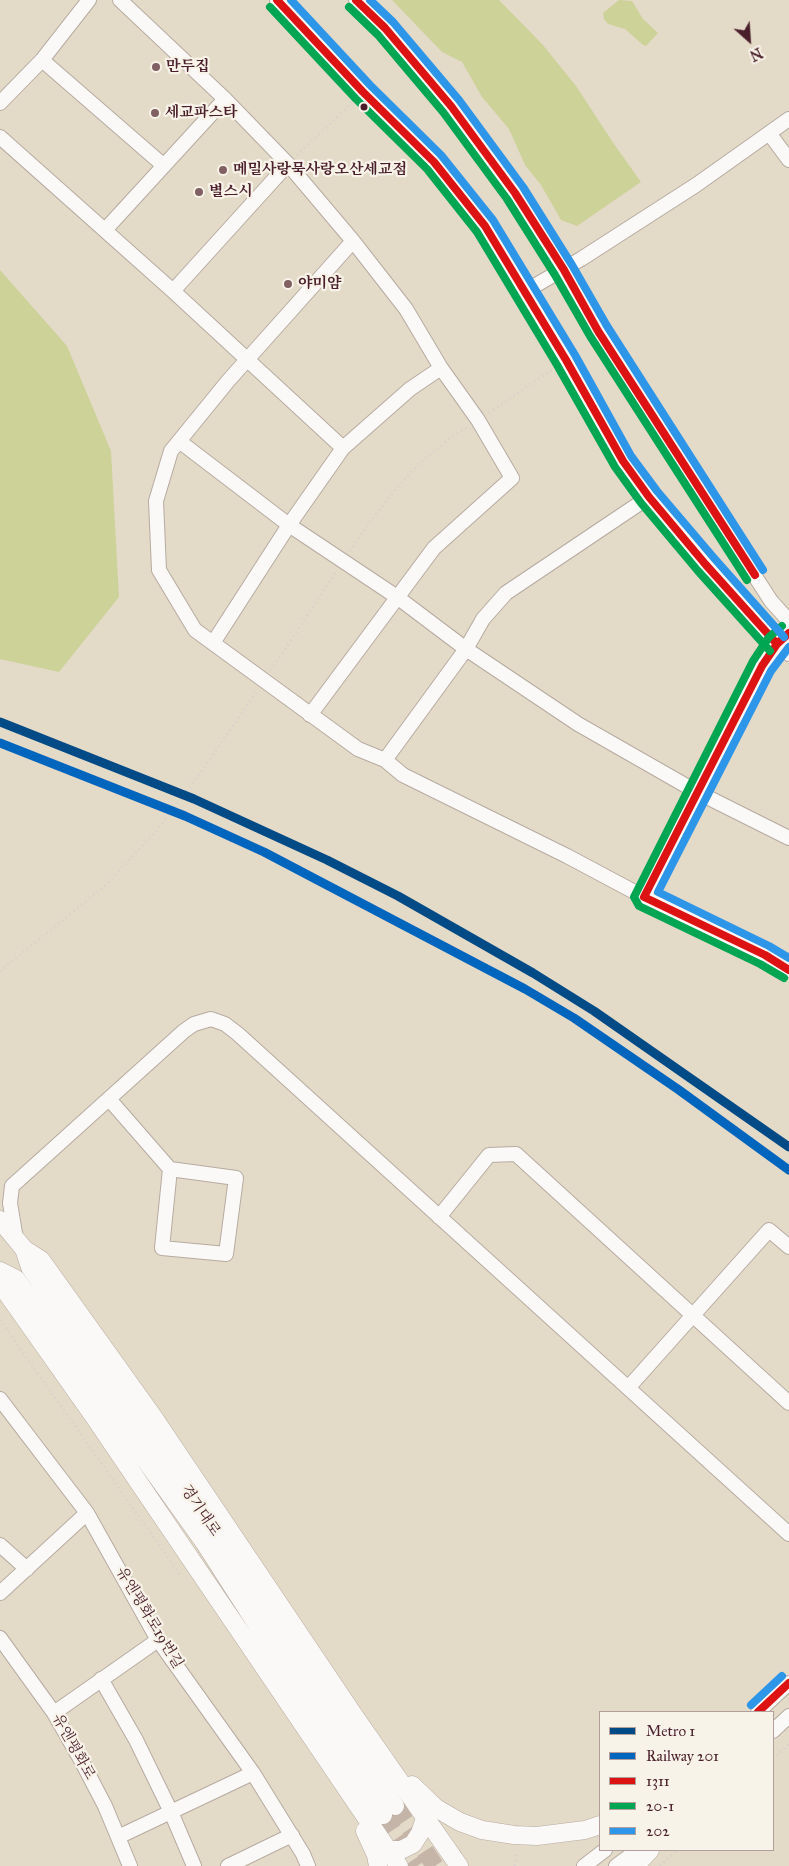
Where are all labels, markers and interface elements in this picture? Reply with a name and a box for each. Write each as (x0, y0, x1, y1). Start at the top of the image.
north arrow (724, 15, 774, 65)
text: N (747, 44, 765, 64)
place label: 만두집 (166, 58, 209, 76)
marker: 만두집 (150, 61, 162, 73)
unlabelled marker (359, 102, 369, 112)
place label: 세교파스타 (165, 104, 237, 122)
marker: 세교파스타 (149, 107, 161, 119)
place label: 메밀사랑묵사랑오산세교점 (233, 161, 407, 179)
marker: 메밀사랑묵사랑오산세교점 (217, 164, 229, 176)
place label: 별스시 (209, 183, 252, 201)
marker: 별스시 (193, 186, 205, 198)
place label: 야미얌 (298, 275, 341, 293)
marker: 야미얌 (282, 278, 294, 290)
street label: 경기대로 (176, 1482, 224, 1540)
street label: 유엔평화로19번길 (112, 1564, 186, 1672)
street label: 유엔평화로 (48, 1711, 98, 1783)
legend (599, 1711, 774, 1851)
text: Metro 1 (646, 1722, 695, 1740)
text: Railway 201 (646, 1747, 719, 1765)
text: 1311 (646, 1772, 670, 1790)
text: 20-1 (646, 1797, 674, 1815)
text: 202 (646, 1822, 670, 1840)

